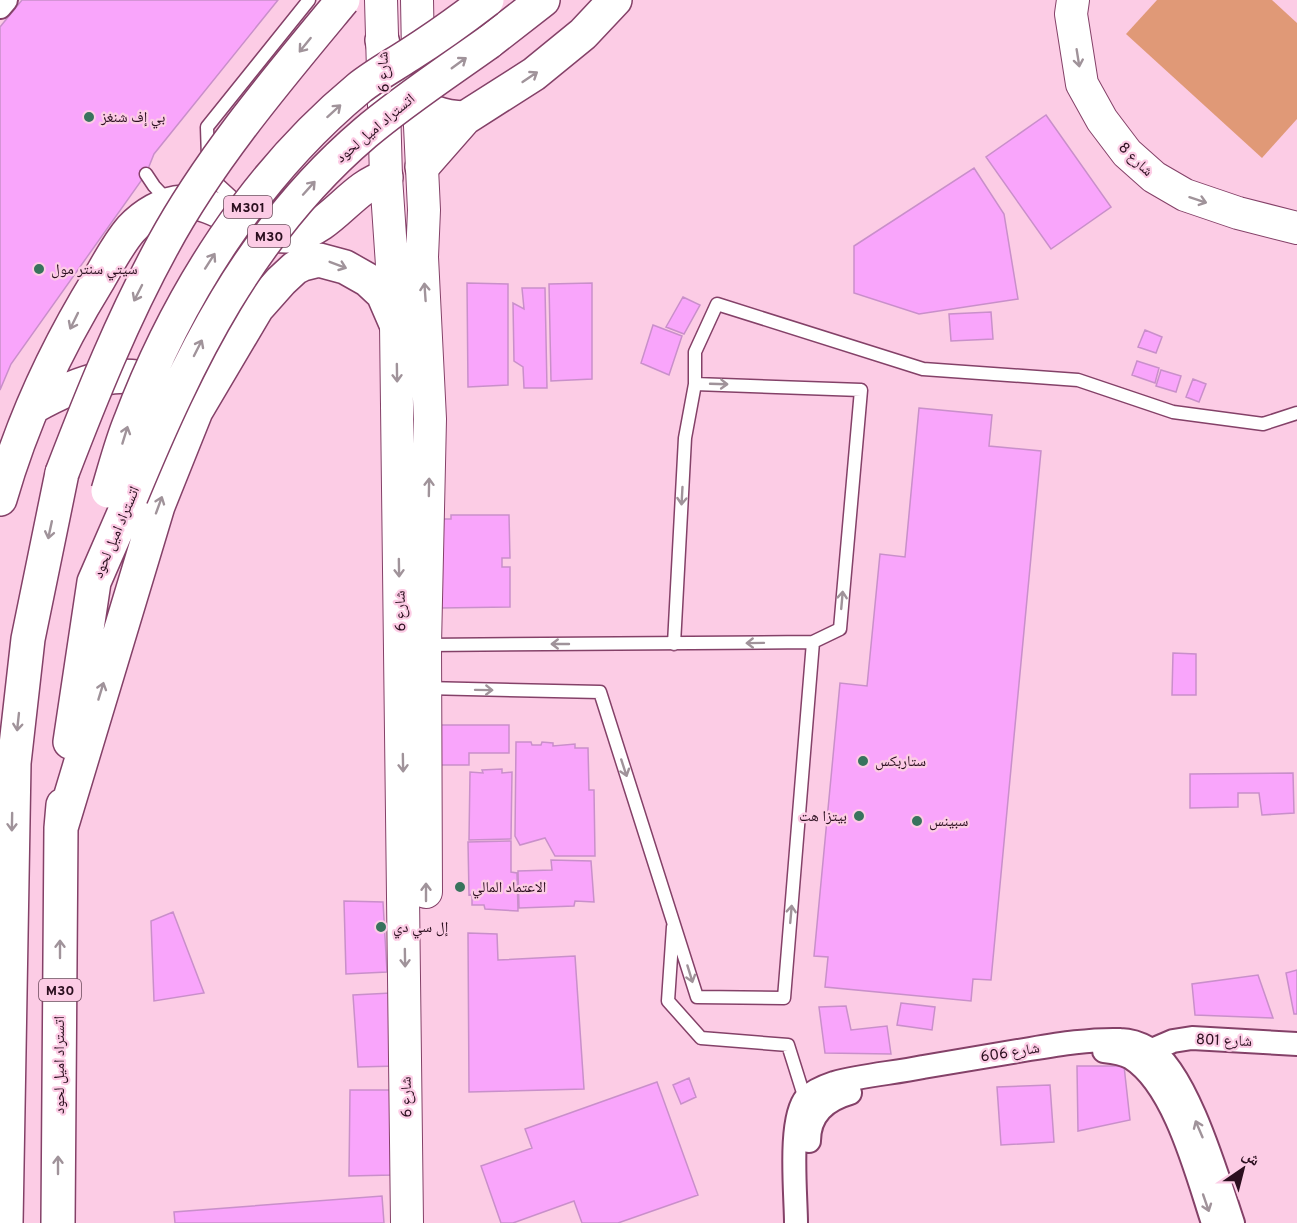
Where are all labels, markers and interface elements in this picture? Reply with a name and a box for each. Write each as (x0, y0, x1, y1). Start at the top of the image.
one-way arrow (299, 37, 312, 53)
one-way arrow (1073, 48, 1084, 67)
street label: شارع 6 (374, 51, 395, 93)
one-way arrow (450, 57, 466, 70)
one-way arrow (521, 71, 537, 83)
street label: اتستراد اميل لحود (332, 90, 420, 168)
one-way arrow (326, 104, 341, 118)
place label: بي إف شنغز (100, 109, 165, 129)
marker: بي إف شنغز (82, 110, 96, 124)
street label: شارع 8 (1114, 139, 1156, 181)
one-way arrow (302, 180, 316, 195)
one-way arrow (1188, 195, 1207, 206)
road number: M301 (224, 196, 272, 218)
road number: M30 (248, 225, 290, 247)
one-way arrow (204, 252, 217, 269)
one-way arrow (328, 260, 347, 271)
place label: سيتي سنتر مول (51, 261, 138, 281)
marker: سيتي سنتر مول (32, 262, 46, 276)
one-way arrow (419, 282, 430, 302)
one-way arrow (132, 284, 143, 302)
one-way arrow (68, 311, 80, 329)
one-way arrow (193, 339, 205, 357)
one-way arrow (391, 363, 403, 383)
one-way arrow (709, 379, 729, 390)
one-way arrow (120, 426, 131, 445)
one-way arrow (423, 477, 434, 497)
street label: اتستراد اميل لحود (89, 484, 145, 581)
one-way arrow (676, 486, 687, 506)
one-way arrow (154, 496, 165, 515)
one-way arrow (44, 520, 55, 539)
one-way arrow (393, 558, 405, 578)
street label: شارع 6 (392, 590, 411, 632)
one-way arrow (837, 591, 848, 611)
one-way arrow (745, 637, 765, 649)
one-way arrow (550, 638, 570, 650)
one-way arrow (96, 682, 107, 701)
one-way arrow (473, 684, 493, 695)
one-way arrow (12, 712, 23, 732)
one-way arrow (397, 753, 408, 773)
place label: ستاربكس (875, 753, 926, 772)
marker: ستاربكس (856, 754, 870, 768)
one-way arrow (619, 758, 630, 777)
place label: بيتزا هت (799, 808, 847, 827)
marker: بيتزا هت (852, 809, 866, 823)
one-way arrow (7, 811, 18, 831)
place label: سبينس (929, 813, 968, 832)
marker: سبينس (910, 814, 924, 828)
place label: الاعتماد المالي (472, 879, 546, 899)
marker: الاعتماد المالي (453, 880, 467, 894)
one-way arrow (420, 882, 432, 902)
one-way arrow (785, 904, 796, 924)
place label: إل سي دي (393, 919, 449, 939)
marker: إل سي دي (374, 920, 388, 934)
one-way arrow (54, 939, 66, 959)
one-way arrow (399, 948, 411, 968)
one-way arrow (685, 964, 696, 983)
road number: M30 (39, 979, 81, 1001)
street label: اتستراد اميل لحود (51, 1016, 70, 1114)
street label: شارع 801 (1195, 1031, 1253, 1052)
street label: شارع 606 (979, 1039, 1041, 1068)
street label: شارع 6 (398, 1076, 417, 1118)
one-way arrow (1193, 1120, 1204, 1138)
north arrow (1213, 1139, 1273, 1199)
text: ش (1238, 1145, 1263, 1171)
one-way arrow (52, 1155, 64, 1175)
one-way arrow (1202, 1193, 1213, 1212)

